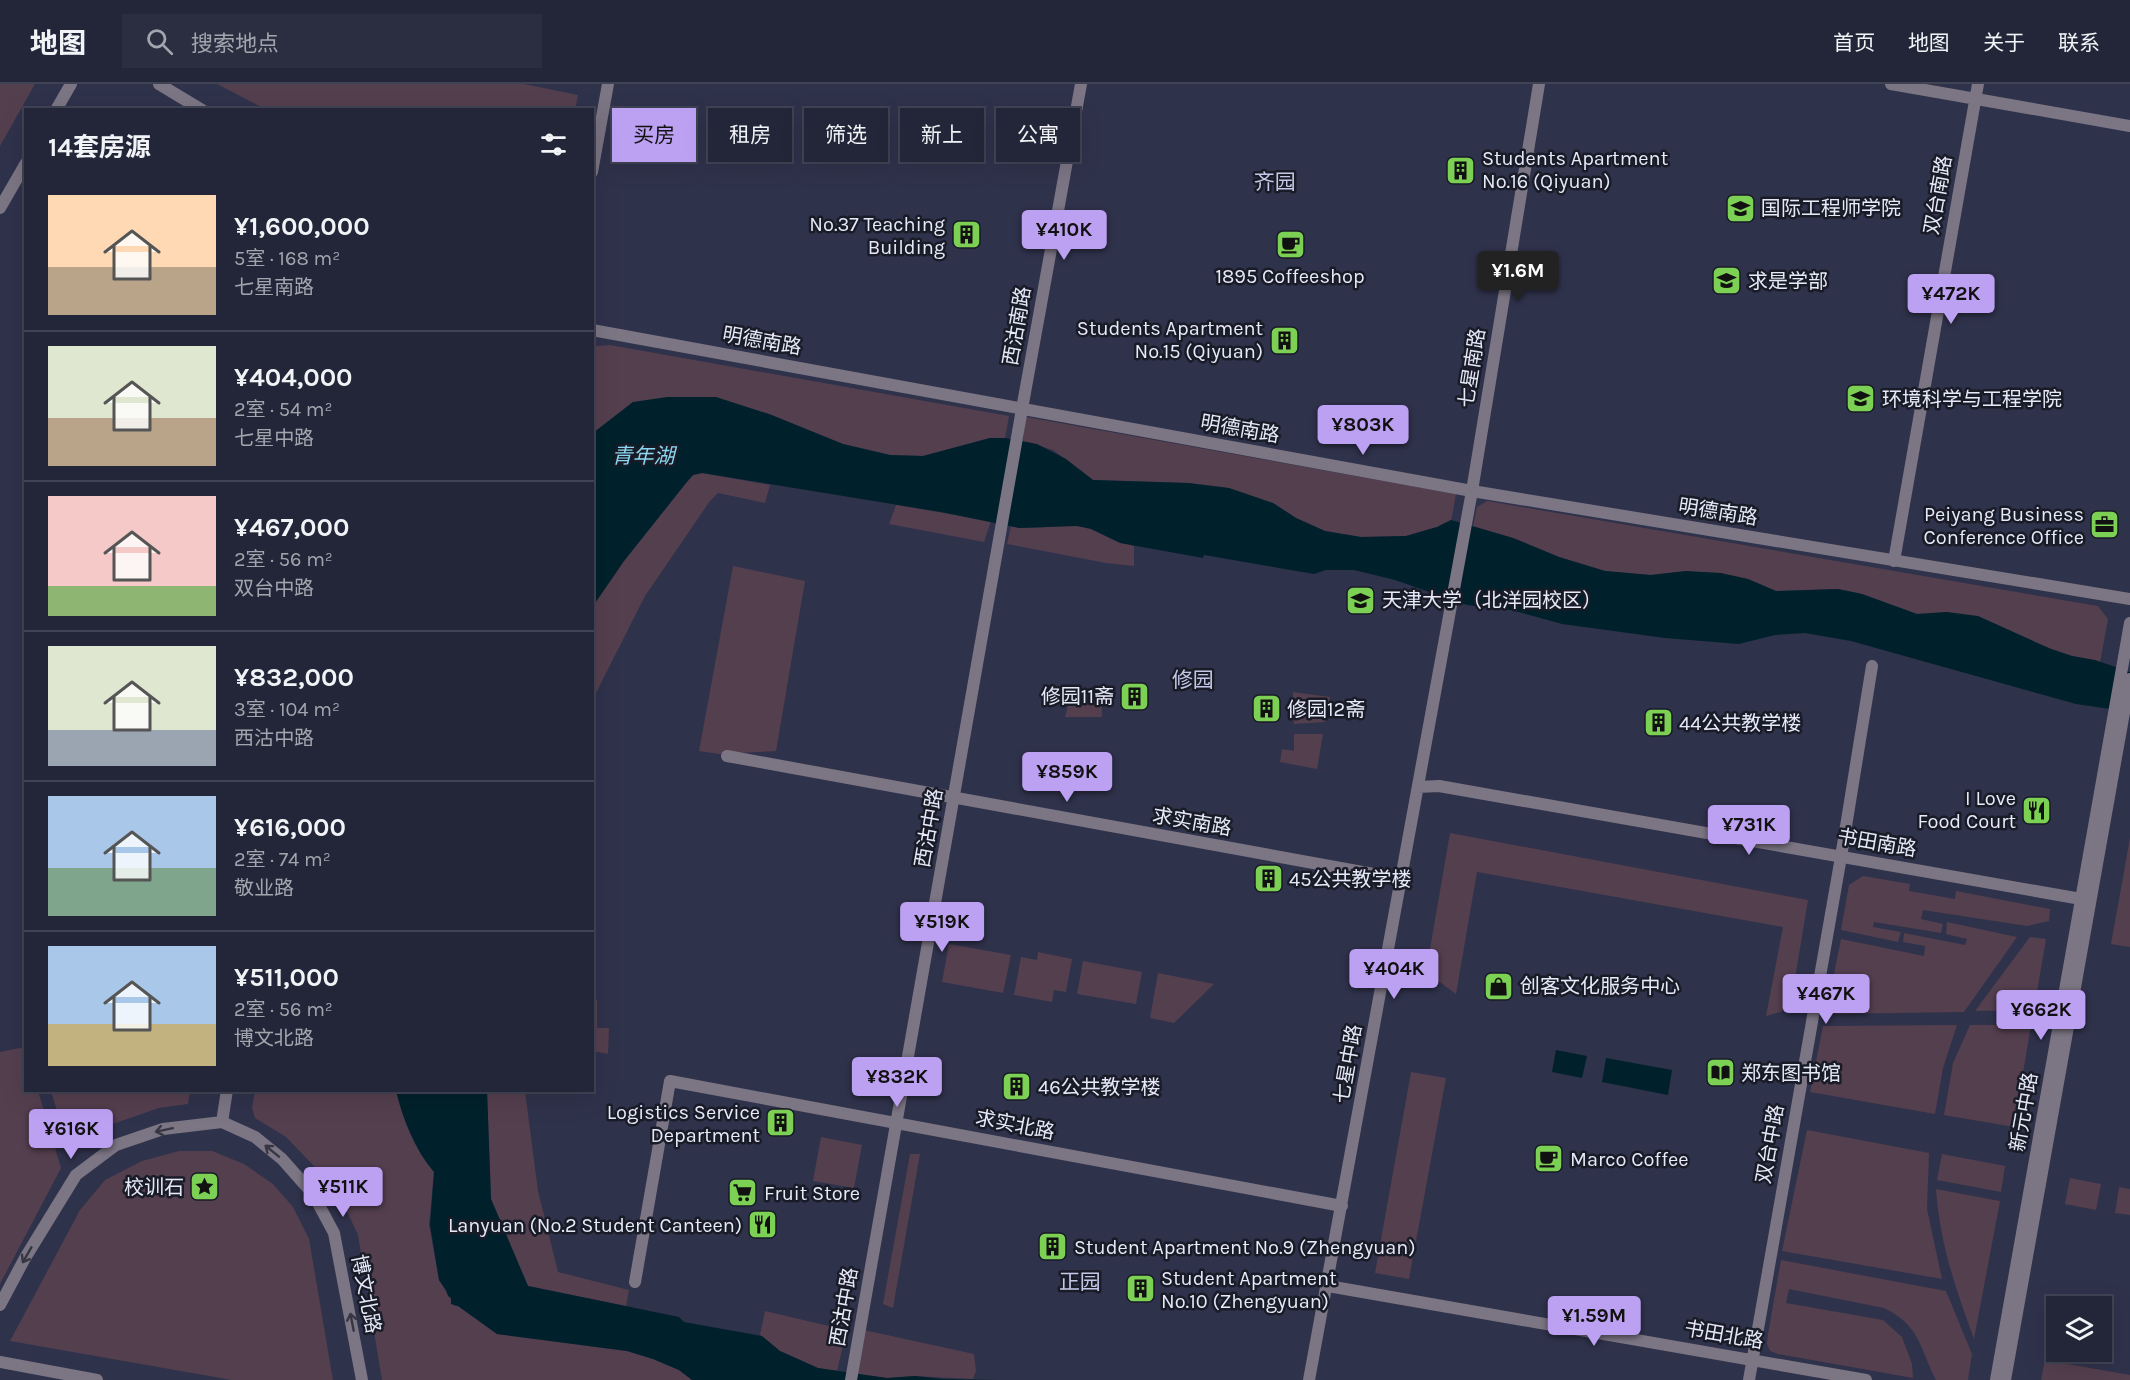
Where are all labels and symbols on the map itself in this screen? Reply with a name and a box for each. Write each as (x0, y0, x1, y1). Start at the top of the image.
place label: Students Apartment No.16 (Qiyuan) (1482, 147, 1669, 193)
building icon: Students Apartment No.16 (Qiyuan) (1445, 154, 1477, 186)
street label: 双台南路 (1920, 154, 1956, 236)
district label: 齐园 (1254, 170, 1296, 194)
school or university icon: 国际工程师学院 (1724, 192, 1756, 224)
place label: 国际工程师学院 (1761, 197, 1901, 220)
pin: ¥410K (1022, 210, 1106, 261)
place label: No.37 Teaching Building (809, 213, 945, 259)
building icon: No.37 Teaching Building (950, 219, 982, 251)
cafe icon: 1895 Coffeeshop (1274, 229, 1306, 261)
pin: ¥1.6M (1476, 251, 1560, 302)
place label: 1895 Coffeeshop (1215, 265, 1365, 288)
school or university icon: 求是学部 (1711, 265, 1743, 297)
place label: 求是学部 (1748, 270, 1828, 293)
pin: ¥472K (1909, 274, 1993, 325)
street label: 西沽南路 (999, 285, 1035, 367)
place label: Students Apartment No.15 (Qiyuan) (1077, 317, 1263, 363)
street label: 明德南路 (721, 323, 803, 359)
building icon: Students Apartment No.15 (Qiyuan) (1268, 324, 1300, 356)
street label: 七星南路 (1454, 327, 1490, 409)
school or university icon: 环境科学与工程学院 (1845, 383, 1877, 415)
place label: 环境科学与工程学院 (1882, 388, 2062, 411)
pin: ¥803K (1321, 405, 1405, 456)
street label: 明德南路 (1199, 411, 1281, 447)
water label: 青年湖 (612, 444, 677, 468)
street label: 明德南路 (1677, 494, 1759, 530)
place label: Peiyang Business Conference Office (1924, 503, 2084, 549)
office icon: Peiyang Business Conference Office (2089, 509, 2121, 541)
school or university icon: 天津大学（北洋园校区） (1345, 584, 1377, 616)
place label: 天津大学（北洋园校区） (1382, 589, 1602, 612)
district label: 修园 (1172, 668, 1214, 692)
building icon: 修园11斋 (1119, 680, 1151, 712)
place label: 修园11斋 (1041, 685, 1114, 708)
building icon: 修园12斋 (1250, 693, 1282, 725)
place label: 修园12斋 (1287, 698, 1365, 721)
building icon: 44公共教学楼 (1642, 707, 1674, 739)
place label: 44公共教学楼 (1679, 712, 1801, 735)
pin: ¥859K (1025, 752, 1109, 803)
street label: 西沽中路 (911, 787, 947, 869)
place label: I Love Food Court (1918, 787, 2016, 833)
restaurant icon: I Love Food Court (2021, 794, 2053, 826)
street label: 求实南路 (1151, 804, 1233, 840)
pin: ¥731K (1707, 805, 1791, 856)
street label: 书田南路 (1836, 825, 1918, 861)
building icon: 45公共教学楼 (1252, 863, 1284, 895)
place label: 45公共教学楼 (1289, 868, 1411, 891)
pin: ¥519K (900, 902, 984, 953)
pin: ¥404K (1352, 949, 1436, 1000)
shop icon: 创客文化服务中心 (1483, 970, 1515, 1002)
pin: ¥467K (1784, 974, 1868, 1025)
place label: 创客文化服务中心 (1520, 975, 1680, 998)
pin: ¥662K (1999, 990, 2083, 1041)
street label: 七星中路 (1330, 1023, 1366, 1105)
pin: ¥832K (855, 1057, 939, 1108)
library icon: 郑东图书馆 (1704, 1057, 1736, 1089)
place label: 郑东图书馆 (1741, 1062, 1841, 1085)
building icon: 46公共教学楼 (1001, 1071, 1033, 1103)
street label: 新元中路 (2006, 1071, 2042, 1153)
place label: 46公共教学楼 (1038, 1076, 1161, 1099)
place label: Logistics Service Department (607, 1101, 760, 1147)
street label: 双台中路 (1752, 1103, 1788, 1185)
street label: 求实北路 (974, 1106, 1056, 1144)
building icon: Logistics Service Department (765, 1107, 797, 1139)
pin: ¥616K (29, 1109, 113, 1160)
one-way arrow (155, 1125, 174, 1136)
cafe icon: Marco Coffee (1533, 1143, 1565, 1175)
one-way arrow (264, 1145, 280, 1158)
place label: Marco Coffee (1570, 1148, 1689, 1171)
pin: ¥511K (301, 1167, 385, 1218)
place icon: 校训石 (189, 1171, 221, 1203)
place label: 校训石 (124, 1176, 184, 1199)
supermarket icon: Fruit Store (727, 1177, 759, 1209)
place label: Fruit Store (764, 1182, 860, 1205)
restaurant icon: Lanyuan (No.2 Student Canteen) (747, 1209, 779, 1241)
place label: Lanyuan (No.2 Student Canteen) (448, 1214, 742, 1237)
building icon: Student Apartment No.9 (Zhengyuan) (1037, 1231, 1069, 1263)
place label: Student Apartment No.9 (Zhengyuan) (1074, 1236, 1416, 1259)
one-way arrow (20, 1246, 32, 1263)
street label: 博文北路 (347, 1253, 385, 1335)
street label: 西沽中路 (826, 1266, 862, 1348)
place label: Student Apartment No.10 (Zhengyuan) (1161, 1267, 1337, 1313)
district label: 正园 (1059, 1270, 1101, 1294)
building icon: Student Apartment No.10 (Zhengyuan) (1124, 1273, 1156, 1305)
pin: ¥1.59M (1545, 1296, 1643, 1347)
one-way arrow (346, 1313, 357, 1333)
street label: 书田北路 (1683, 1317, 1765, 1353)

